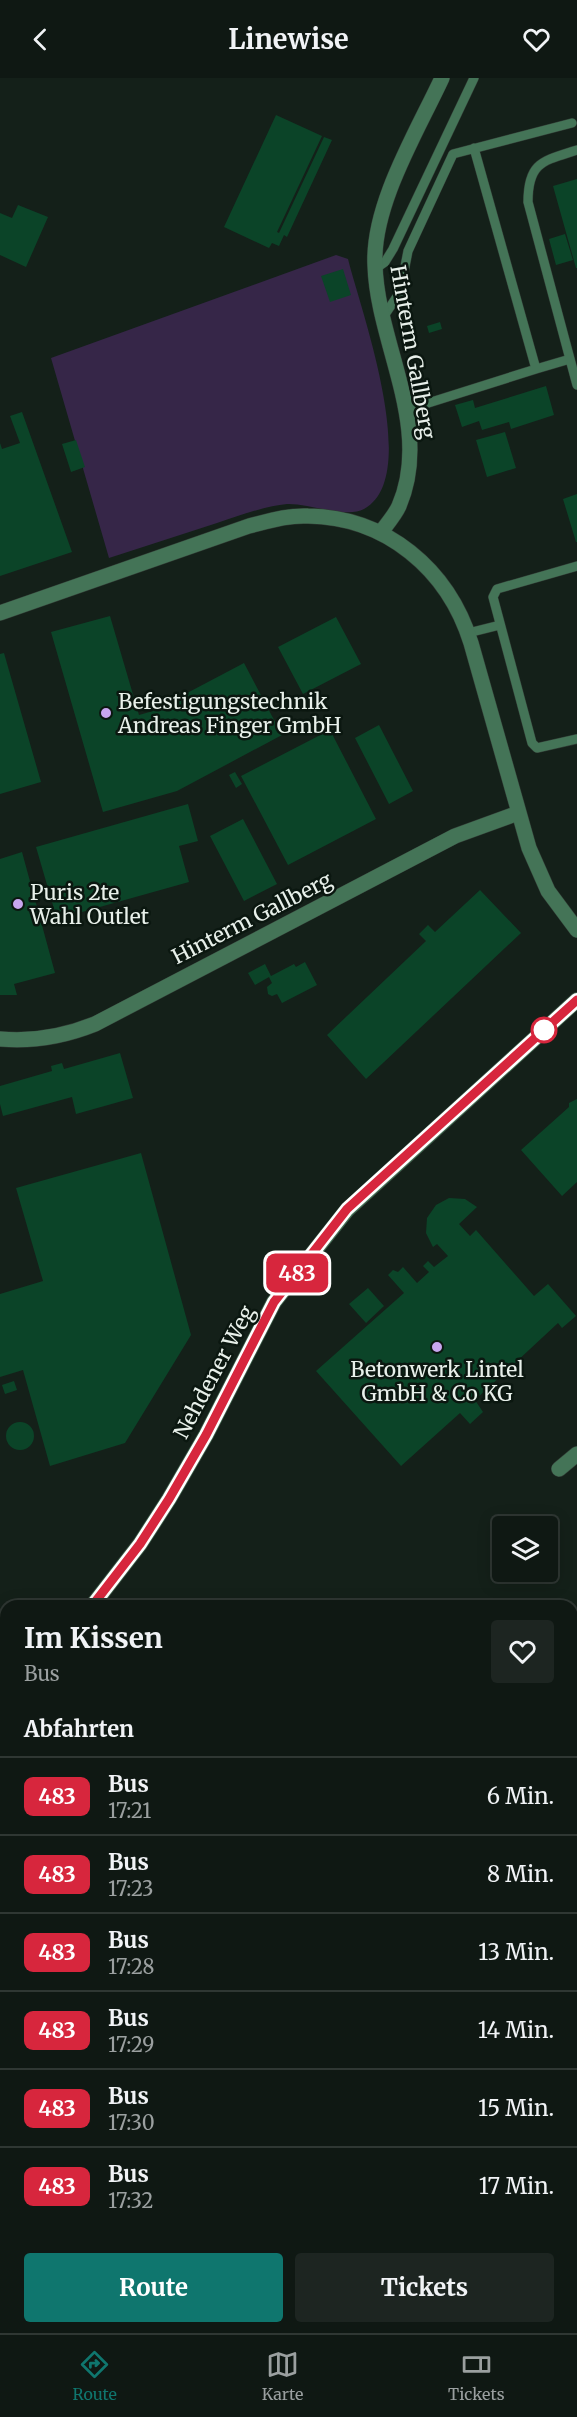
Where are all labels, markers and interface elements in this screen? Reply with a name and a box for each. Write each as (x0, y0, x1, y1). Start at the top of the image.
text: Linewise (228, 22, 349, 56)
icon: back (24, 23, 57, 56)
icon: heart (520, 23, 553, 56)
street label: Hinterm Gallberg (384, 263, 442, 441)
place label: Befestigungstechnik Andreas Finger GmbH (117, 688, 342, 739)
marker: Befestigungstechnik Andreas Finger GmbH (99, 706, 113, 720)
street label: Hinterm Gallberg (167, 866, 337, 970)
place label: Puris 2te Wahl Outlet (29, 879, 149, 930)
marker: Puris 2te Wahl Outlet (11, 897, 25, 911)
unlabelled marker (531, 1017, 557, 1043)
line badge: 483 (262, 1254, 332, 1292)
text: 483 (278, 1260, 316, 1287)
street label: Nehdener Weg (167, 1300, 261, 1443)
marker: Betonwerk Lintel GmbH & Co KG (430, 1340, 444, 1354)
place label: Betonwerk Lintel GmbH & Co KG (350, 1356, 524, 1407)
map controls (492, 1516, 558, 1582)
button: layers (492, 1516, 558, 1582)
text: Im Kissen (24, 1620, 163, 1656)
button: heart (491, 1620, 554, 1683)
text: Bus (24, 1661, 60, 1686)
text: Abfahrten (24, 1715, 134, 1743)
text: Bus (108, 1770, 149, 1798)
text: 6 Min. (487, 1782, 554, 1810)
text: 483 (38, 1783, 76, 1810)
text: 17:21 (108, 1798, 151, 1823)
text: Bus (108, 1848, 149, 1876)
text: 8 Min. (487, 1860, 554, 1888)
text: 483 (38, 1861, 76, 1888)
text: 17:23 (108, 1876, 154, 1901)
text: Bus (108, 1926, 149, 1954)
text: 13 Min. (478, 1938, 554, 1966)
text: 483 (38, 1939, 76, 1966)
text: 17:28 (108, 1954, 154, 1979)
text: Bus (108, 2004, 149, 2032)
text: 14 Min. (478, 2016, 554, 2044)
text: 483 (38, 2017, 76, 2044)
text: 17:29 (108, 2032, 154, 2057)
text: Bus (108, 2082, 149, 2110)
text: 15 Min. (478, 2094, 554, 2122)
text: 483 (38, 2095, 76, 2122)
text: 17:30 (108, 2110, 155, 2135)
text: Bus (108, 2160, 149, 2188)
text: 17 Min. (479, 2172, 554, 2200)
text: 483 (38, 2173, 76, 2200)
text: 17:32 (108, 2188, 153, 2213)
button: Route (24, 2253, 283, 2322)
button: Tickets (295, 2253, 554, 2322)
tab: Route (72, 2348, 117, 2404)
tab: Karte (262, 2348, 303, 2404)
tab: Tickets (448, 2348, 505, 2404)

